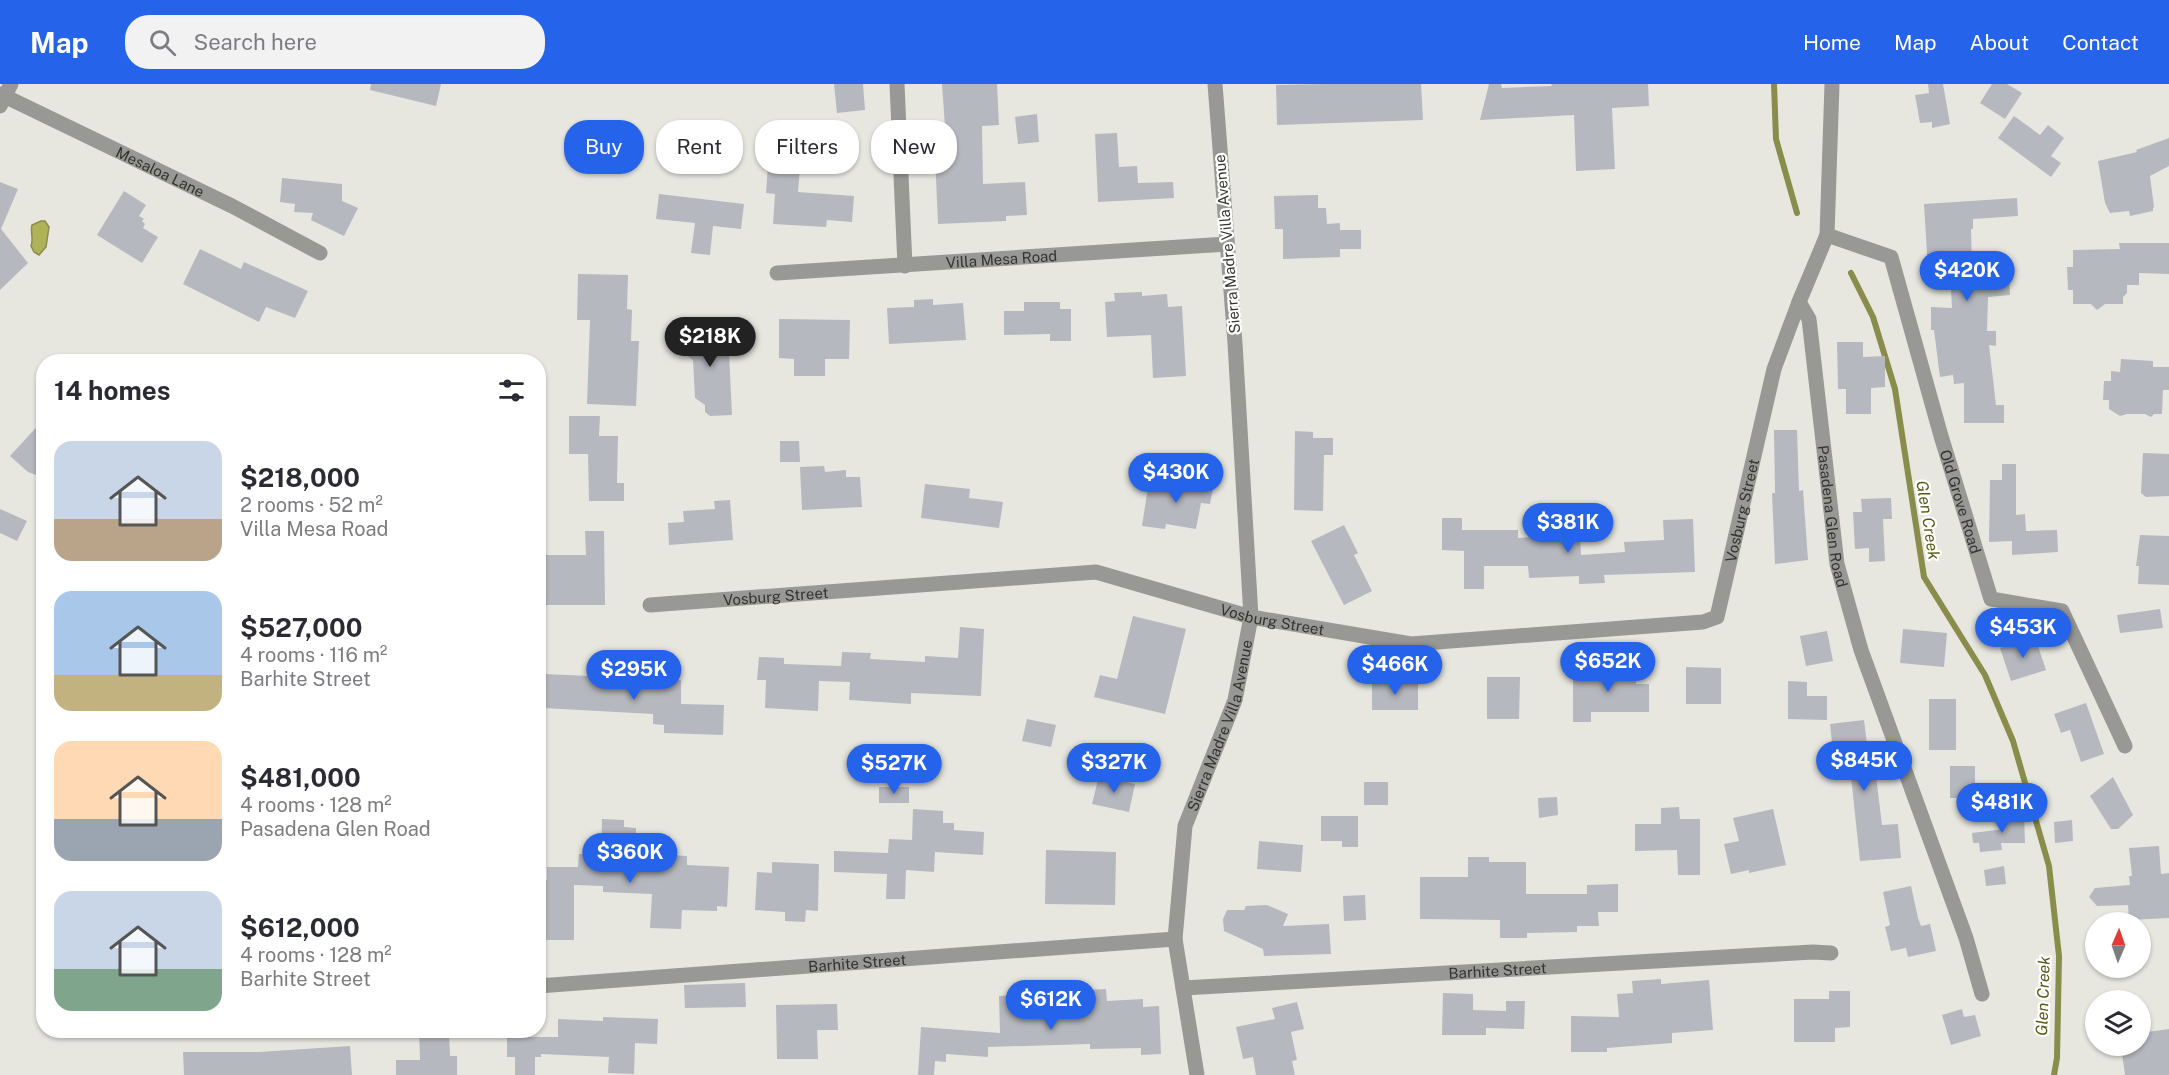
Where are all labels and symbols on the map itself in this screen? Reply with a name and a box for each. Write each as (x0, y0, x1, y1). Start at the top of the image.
street label: Mesaloa Lane (113, 143, 207, 200)
street label: Sierra Madre Villa Avenue (1211, 154, 1243, 334)
street label: Villa Mesa Road (945, 246, 1058, 271)
pin: $420K (1925, 251, 2009, 302)
pin: $218K (668, 317, 752, 368)
street label: Pasadena Glen Road (1815, 444, 1852, 589)
street label: Old Grove Road (1937, 447, 1985, 555)
pin: $430K (1134, 453, 1218, 504)
street label: Vosburg Street (1721, 457, 1762, 564)
water label: Glen Creek (1912, 479, 1944, 561)
pin: $381K (1526, 503, 1610, 554)
street label: Vosburg Street (722, 583, 829, 608)
street label: Vosburg Street (1218, 600, 1326, 638)
pin: $453K (1981, 608, 2065, 659)
street label: Sierra Madre Villa Avenue (1183, 638, 1255, 814)
pin: $652K (1566, 642, 1650, 693)
pin: $466K (1353, 645, 1437, 696)
pin: $295K (592, 650, 676, 701)
pin: $845K (1822, 741, 1906, 792)
pin: $327K (1072, 743, 1156, 794)
pin: $527K (852, 744, 936, 795)
pin: $481K (1960, 783, 2044, 834)
pin: $360K (588, 833, 672, 884)
north arrow (2085, 912, 2151, 978)
street label: Barhite Street (808, 950, 907, 975)
water label: Glen Creek (2032, 955, 2054, 1036)
street label: Barhite Street (1448, 959, 1547, 981)
pin: $612K (1009, 980, 1093, 1031)

